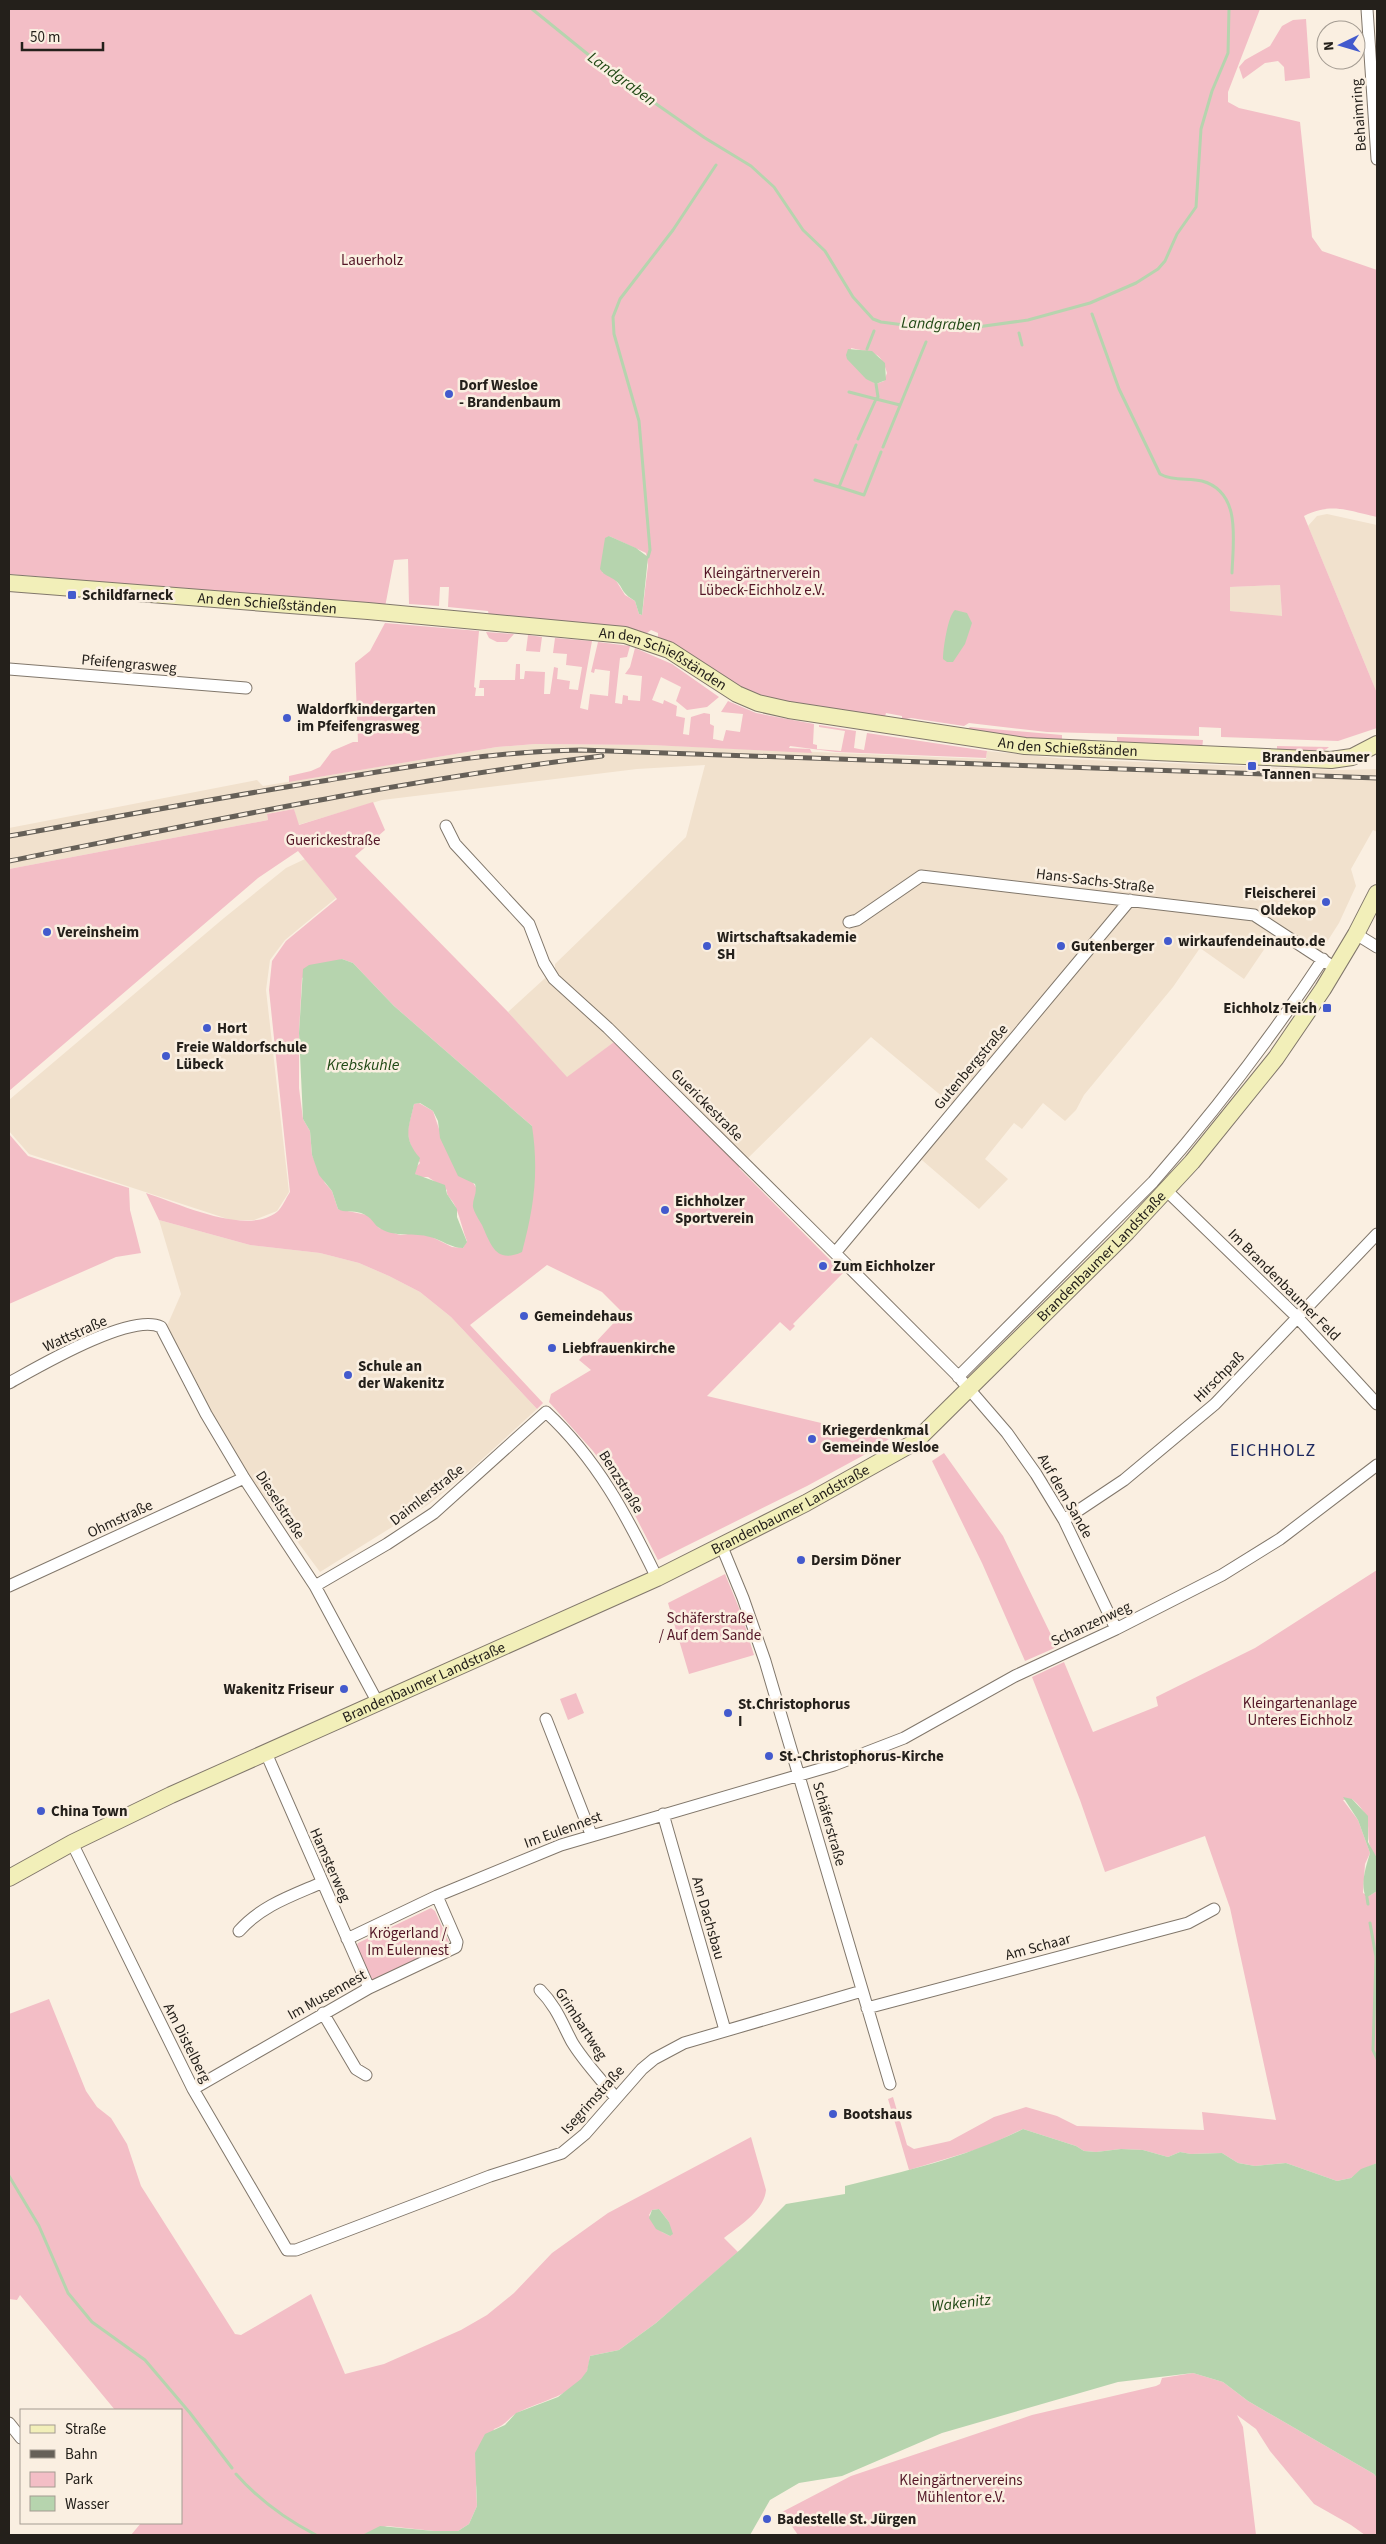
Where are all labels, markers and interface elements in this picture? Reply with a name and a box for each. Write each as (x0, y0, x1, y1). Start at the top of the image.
scale bar (22, 20, 104, 52)
north arrow (1316, 20, 1366, 70)
text: 50 m (30, 27, 60, 48)
text: N (1319, 41, 1339, 52)
water label: Landgraben (583, 47, 661, 111)
street label: Behaimring (1346, 78, 1372, 152)
park label: Lauerholz (341, 250, 403, 271)
water label: Landgraben (901, 312, 981, 336)
place label: Dorf Wesloe - Brandenbaum (459, 375, 561, 413)
marker: Dorf Wesloe - Brandenbaum (443, 388, 455, 400)
park label: Kleingärtnerverein Lübeck-Eichholz e.V. (699, 563, 825, 601)
place label: Schildfarneck (82, 585, 174, 606)
street label: An den Schießständen (197, 587, 338, 619)
marker: Schildfarneck (66, 589, 78, 601)
street label: An den Schießständen (598, 622, 731, 695)
street label: Pfeifengrasweg (80, 649, 178, 679)
place label: Waldorfkindergarten im Pfeifengrasweg (297, 699, 436, 737)
marker: Waldorfkindergarten im Pfeifengrasweg (281, 712, 293, 724)
street label: An den Schießständen (997, 732, 1138, 762)
place label: Brandenbaumer Tannen (1262, 747, 1370, 785)
marker: Brandenbaumer Tannen (1246, 760, 1258, 772)
park label: Guerickestraße (286, 830, 380, 851)
street label: Hans-Sachs-Straße (1035, 863, 1155, 899)
place label: Fleischerei Oldekop (1244, 883, 1316, 921)
marker: Fleischerei Oldekop (1320, 896, 1332, 908)
place label: Vereinsheim (56, 922, 139, 943)
marker: Vereinsheim (41, 926, 53, 938)
place label: Wirtschaftsakademie SH (717, 927, 857, 965)
place label: wirkaufendeinauto.de (1178, 931, 1326, 952)
marker: wirkaufendeinauto.de (1162, 935, 1174, 947)
place label: Gutenberger (1071, 936, 1155, 957)
marker: Wirtschaftsakademie SH (701, 940, 713, 952)
marker: Gutenberger (1055, 940, 1067, 952)
place label: Eichholz Teich (1223, 998, 1317, 1019)
marker: Eichholz Teich (1321, 1002, 1333, 1014)
place label: Hort (217, 1018, 247, 1039)
street label: Gutenbergstraße (929, 1020, 1013, 1114)
marker: Hort (201, 1022, 213, 1034)
place label: Freie Waldorfschule Lübeck (176, 1037, 307, 1075)
marker: Freie Waldorfschule Lübeck (160, 1050, 172, 1062)
water label: Krebskuhle (327, 1054, 400, 1076)
street label: Guerickestraße (666, 1064, 748, 1146)
street label: Brandenbaumer Landstraße (1032, 1186, 1171, 1326)
place label: Eichholzer Sportverein (675, 1191, 754, 1229)
marker: Eichholzer Sportverein (659, 1204, 671, 1216)
street label: Im Brandenbaumer Feld (1223, 1224, 1345, 1346)
place label: Zum Eichholzer (833, 1256, 935, 1277)
marker: Zum Eichholzer (817, 1260, 829, 1272)
place label: Gemeindehaus (534, 1306, 633, 1327)
marker: Gemeindehaus (518, 1310, 530, 1322)
street label: Wattstraße (40, 1311, 110, 1357)
place label: Liebfrauenkirche (562, 1338, 675, 1359)
marker: Liebfrauenkirche (546, 1342, 558, 1354)
street label: Hirschpaß (1189, 1347, 1249, 1407)
place label: Schule an der Wakenitz (358, 1356, 444, 1394)
marker: Schule an der Wakenitz (342, 1369, 354, 1381)
place label: Kriegerdenkmal Gemeinde Wesloe (822, 1420, 939, 1458)
marker: Kriegerdenkmal Gemeinde Wesloe (806, 1433, 818, 1445)
district label: EICHHOLZ (1230, 1438, 1316, 1463)
street label: Benzstraße (593, 1447, 649, 1517)
street label: Auf dem Sande (1032, 1450, 1098, 1542)
street label: Daimlerstraße (386, 1459, 468, 1531)
street label: Brandenbaumer Landstraße (707, 1459, 873, 1560)
street label: Dieselstraße (250, 1467, 310, 1543)
street label: Ohmstraße (84, 1495, 156, 1543)
place label: Dersim Döner (811, 1550, 901, 1571)
marker: Dersim Döner (795, 1554, 807, 1566)
street label: Schanzenweg (1047, 1596, 1135, 1652)
park label: Schäferstraße / Auf dem Sande (659, 1608, 761, 1646)
street label: Brandenbaumer Landstraße (339, 1637, 509, 1728)
place label: Wakenitz Friseur (224, 1679, 334, 1700)
marker: Wakenitz Friseur (338, 1683, 350, 1695)
park label: Kleingartenanlage Unteres Eichholz (1243, 1693, 1357, 1731)
place label: St.Christophorus I (738, 1694, 850, 1732)
marker: St.Christophorus I (722, 1707, 734, 1719)
place label: St.-Christophorus-Kirche (779, 1746, 944, 1767)
marker: St.-Christophorus-Kirche (763, 1750, 775, 1762)
street label: Schäferstraße (807, 1779, 851, 1869)
place label: China Town (51, 1801, 128, 1822)
marker: China Town (35, 1805, 47, 1817)
street label: Im Eulennest (521, 1806, 605, 1854)
street label: Hamsterweg (304, 1825, 356, 1906)
street label: Am Dachsbau (686, 1874, 730, 1962)
park label: Krögerland / Im Eulennest (367, 1923, 449, 1961)
street label: Am Schaar (1003, 1928, 1074, 1966)
street label: Im Musennest (284, 1965, 370, 2025)
street label: Grimbartweg (550, 1984, 612, 2065)
street label: Am Distelberg (158, 1999, 216, 2087)
street label: Isegrimstraße (556, 2061, 630, 2139)
place label: Bootshaus (843, 2104, 913, 2125)
marker: Bootshaus (827, 2108, 839, 2120)
water label: Wakenitz (930, 2288, 992, 2318)
legend (20, 2409, 182, 2524)
text: Straße (65, 2419, 106, 2440)
text: Bahn (65, 2444, 98, 2465)
text: Park (65, 2469, 94, 2490)
park label: Kleingärtnervereins Mühlentor e.V. (899, 2470, 1023, 2508)
text: Wasser (65, 2494, 110, 2515)
place label: Badestelle St. Jürgen (777, 2509, 916, 2530)
marker: Badestelle St. Jürgen (761, 2513, 773, 2525)

